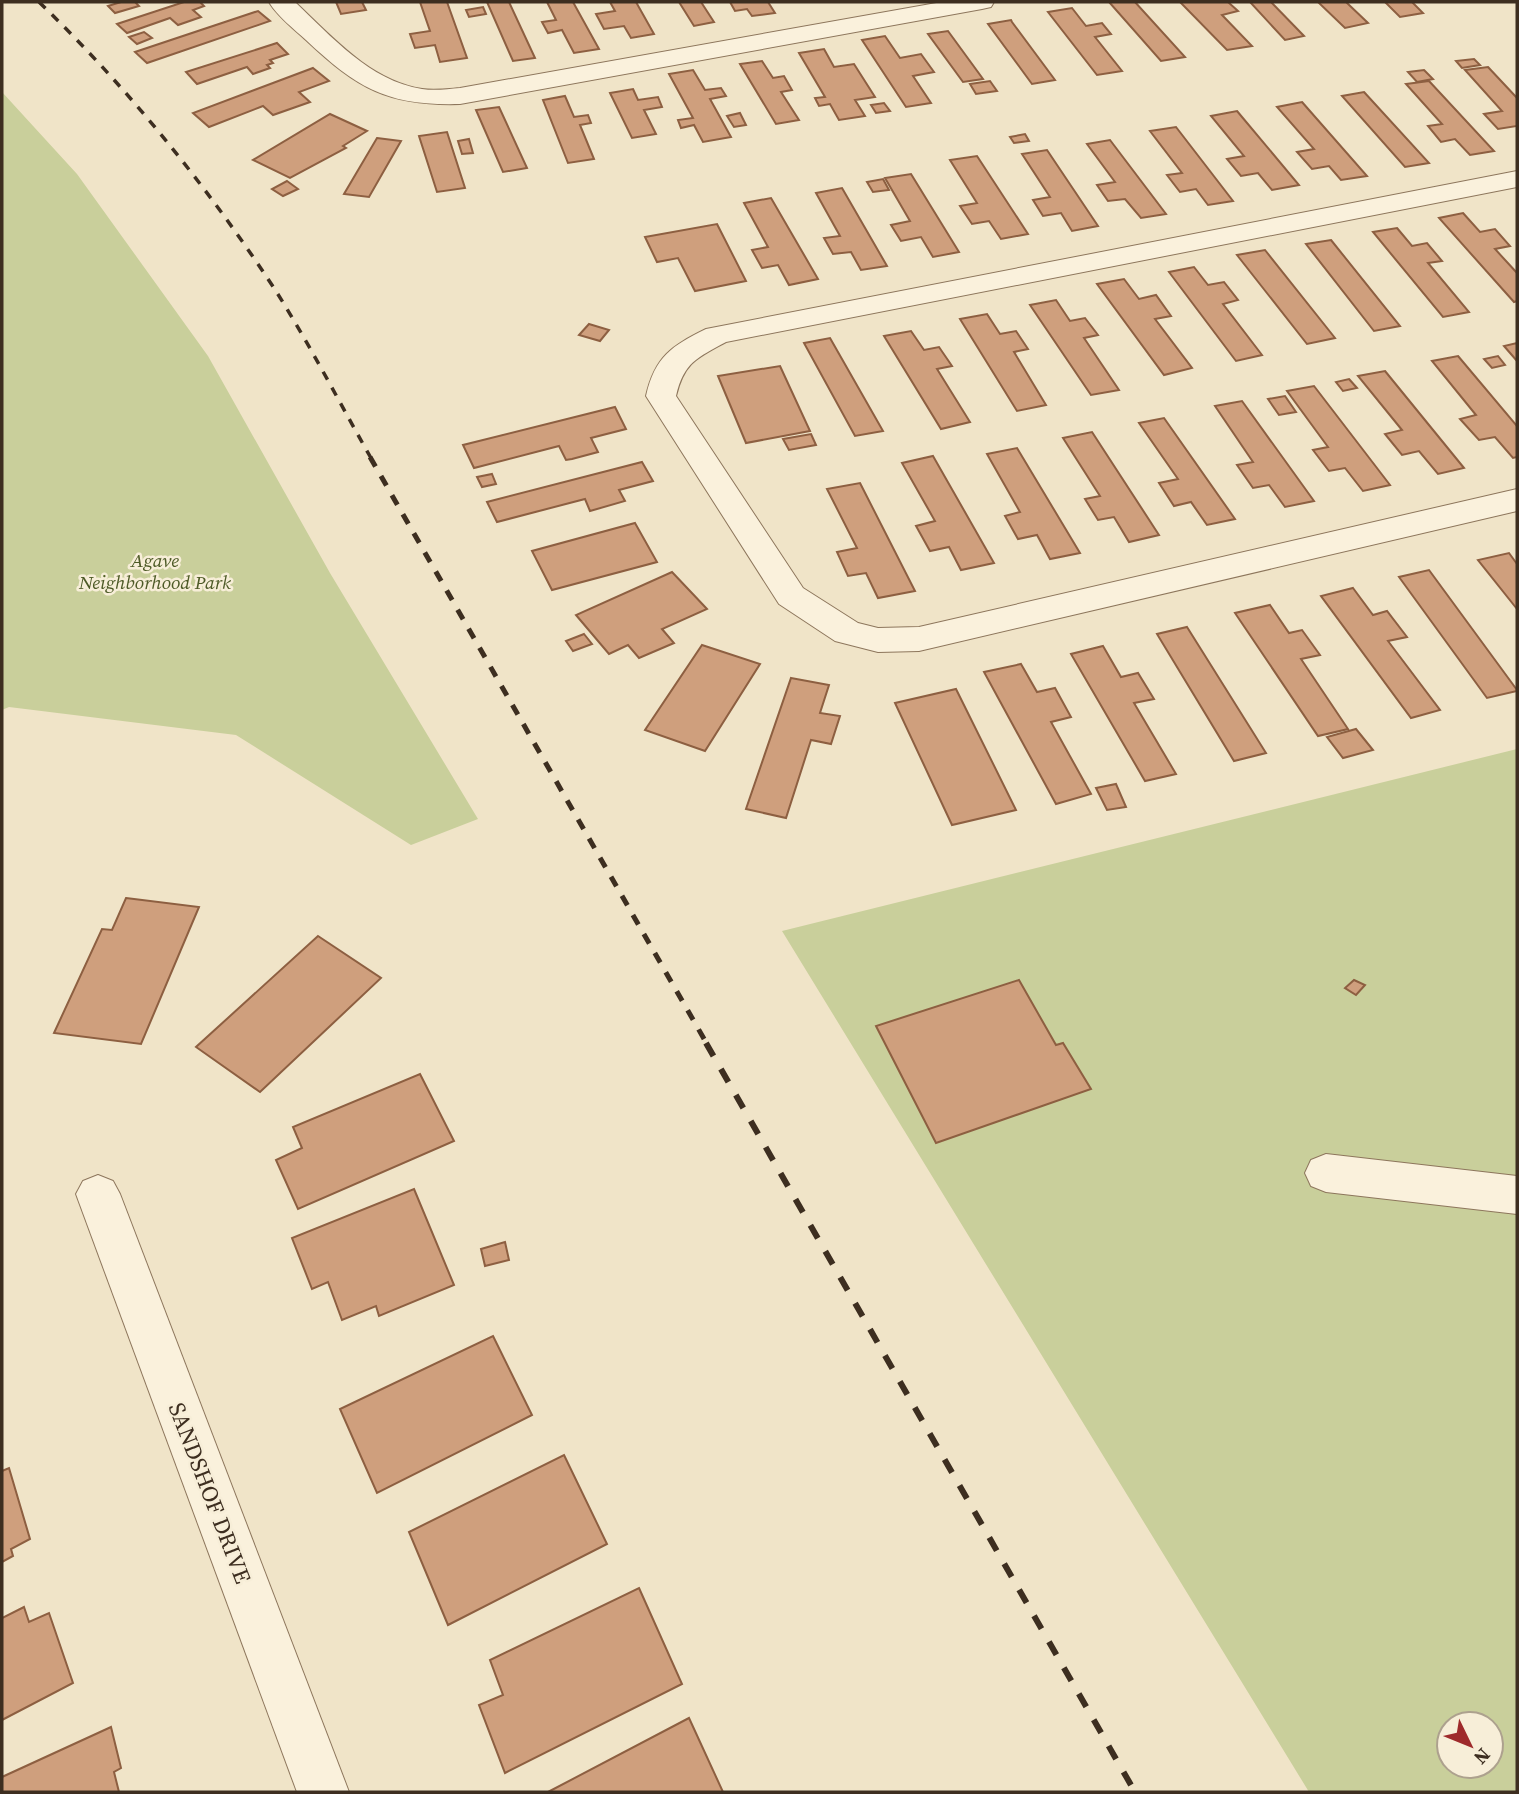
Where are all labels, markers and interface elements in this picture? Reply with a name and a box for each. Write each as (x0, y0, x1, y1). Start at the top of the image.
park label: Agave Neighborhood Park (78, 547, 231, 595)
street label: SANDSHOF DRIVE (161, 1398, 259, 1588)
north arrow (1435, 1710, 1505, 1780)
text: N (1468, 1743, 1497, 1771)

